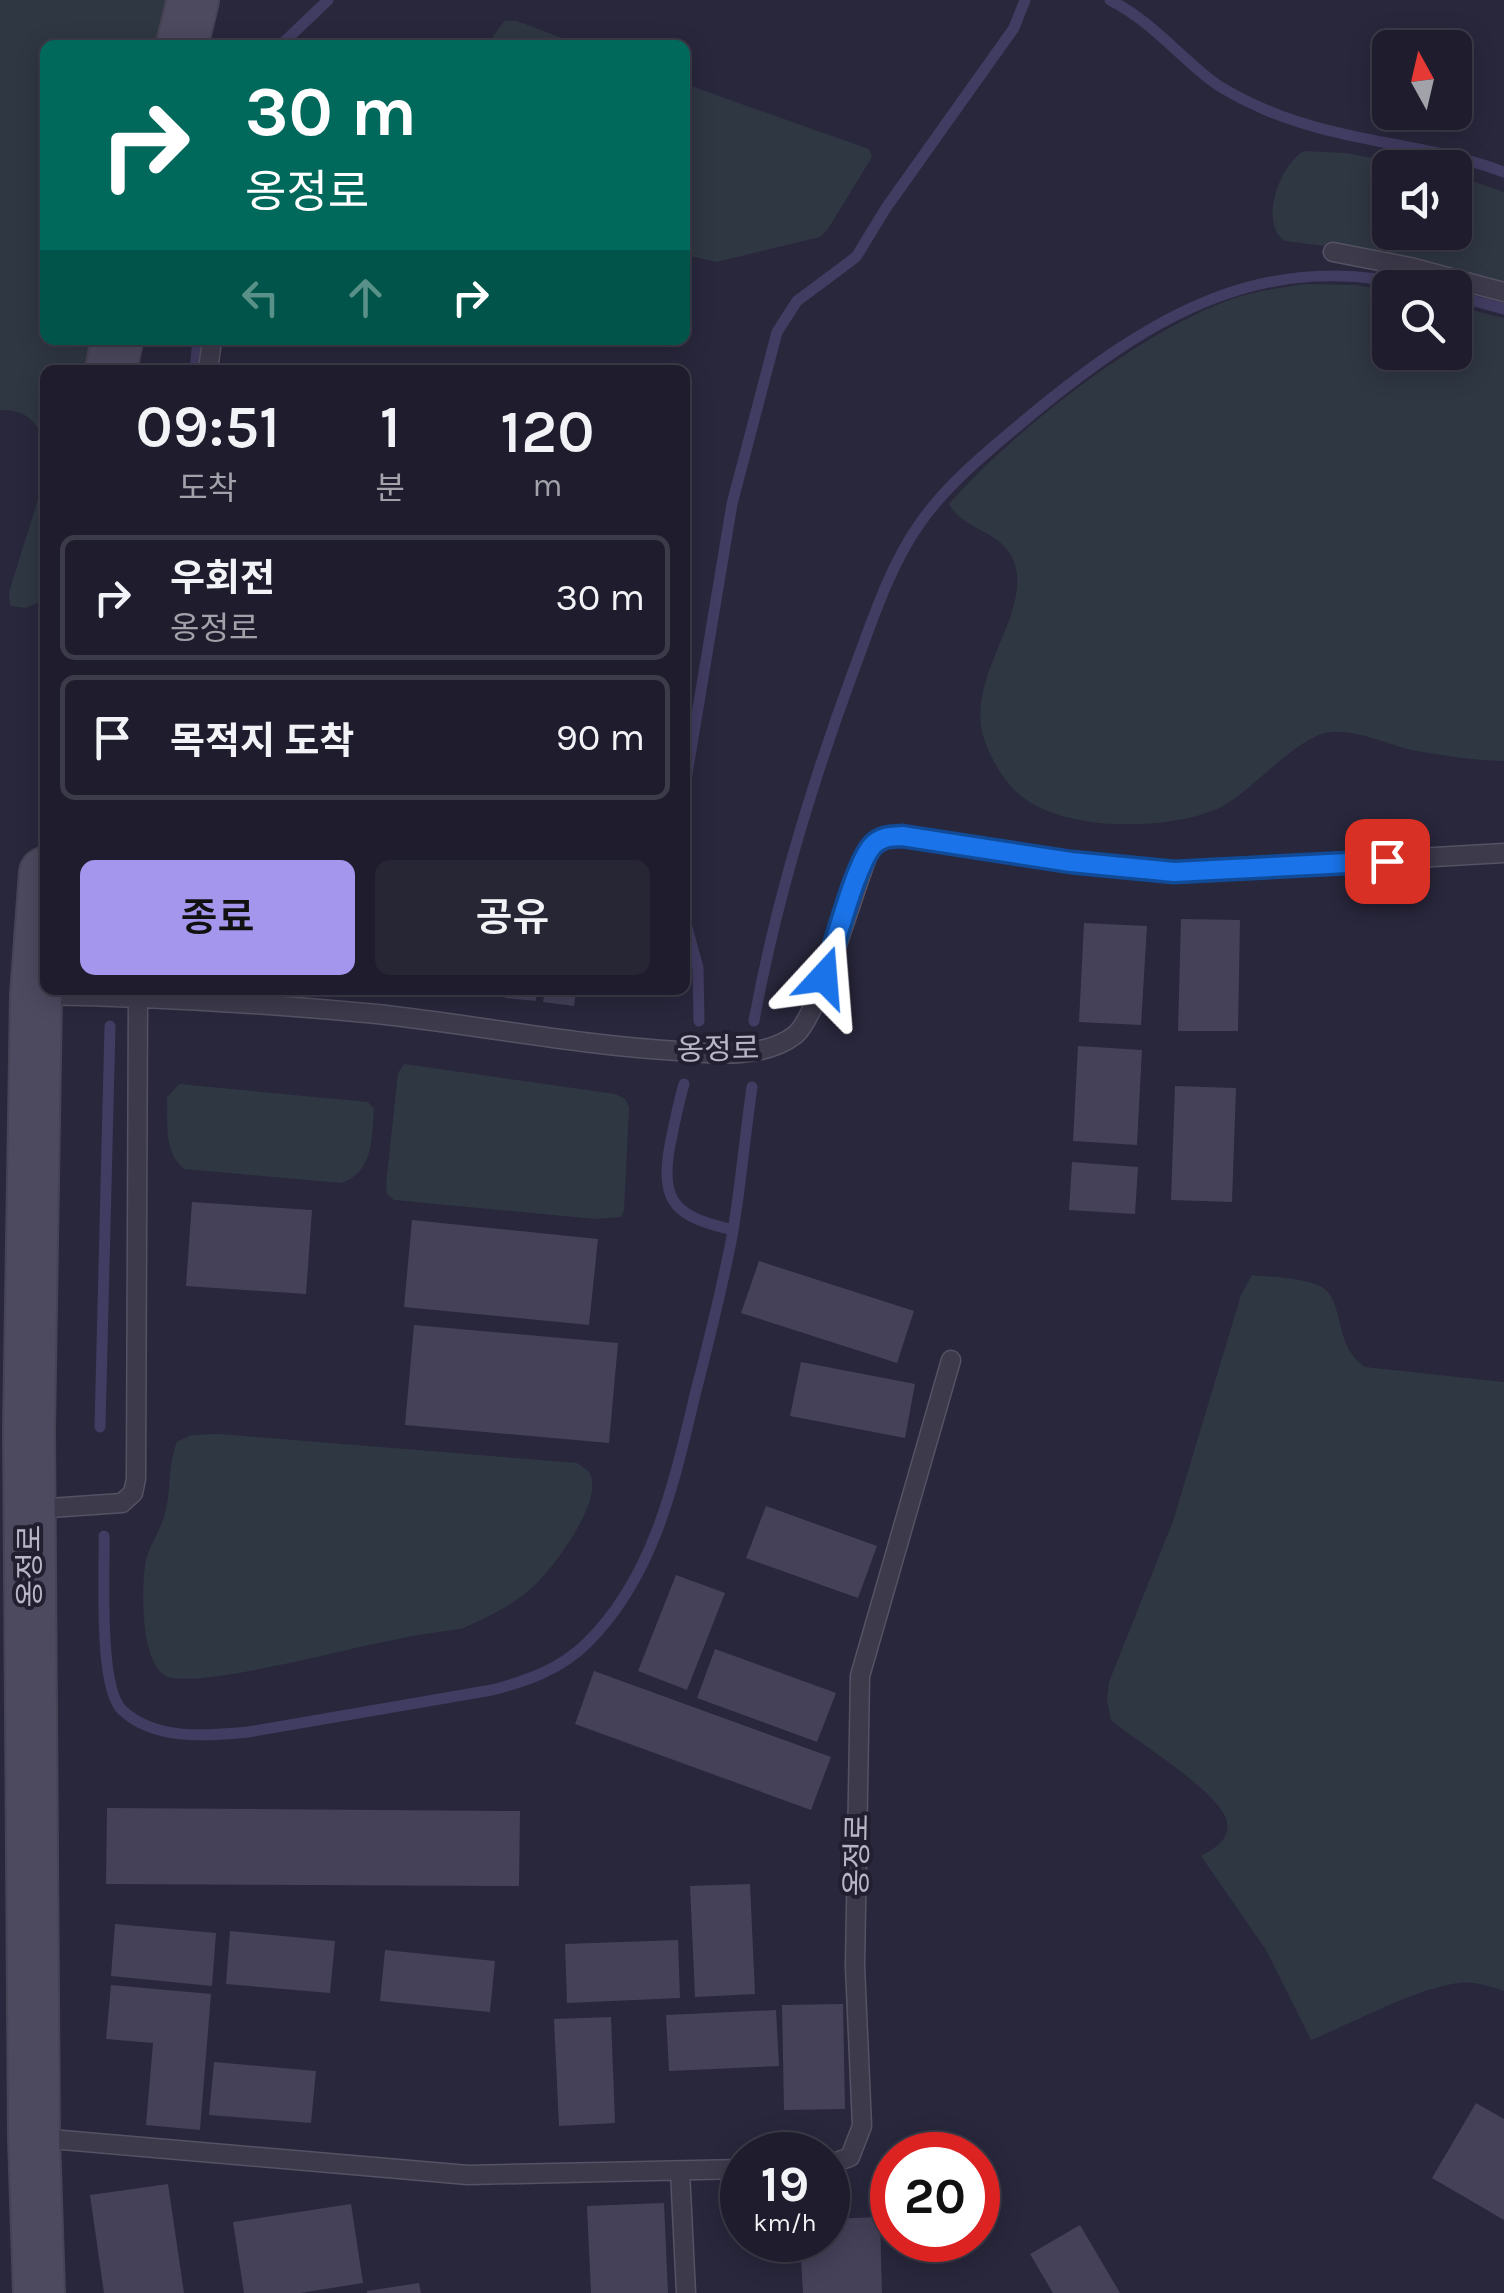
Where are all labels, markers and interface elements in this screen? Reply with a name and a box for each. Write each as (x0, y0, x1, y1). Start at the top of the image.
north arrow (1372, 30, 1472, 130)
map controls (1372, 30, 1472, 370)
text: 30 m (245, 71, 417, 153)
icon: right (80, 80, 210, 210)
button: sound (1372, 150, 1472, 250)
text: 옹정로 (245, 166, 369, 218)
icon: left (233, 270, 288, 325)
icon: ahead (338, 270, 393, 325)
icon: right (443, 270, 498, 325)
button: search (1372, 270, 1472, 370)
text: 09:51 (135, 392, 280, 462)
text: 1 (380, 392, 401, 462)
text: 120 (500, 397, 595, 467)
text: m (532, 467, 562, 504)
text: 도착 (178, 470, 237, 507)
text: 분 (375, 470, 405, 507)
text: 우회전 (170, 556, 275, 601)
icon: right (85, 570, 140, 625)
text: 30 m (555, 575, 645, 620)
text: 옹정로 (170, 610, 258, 647)
icon: arrive (85, 710, 140, 765)
text: 90 m (556, 715, 645, 760)
text: 목적지 도착 (170, 719, 354, 764)
pin (1345, 819, 1430, 904)
icon: arrive (1360, 834, 1415, 889)
button: 종료 (80, 860, 355, 975)
button: 공유 (375, 860, 650, 975)
position arrow (772, 925, 876, 1029)
street label: 옹정로 (676, 1030, 760, 1068)
street label: 옹정로 (12, 1525, 48, 1607)
street label: 옹정로 (838, 1813, 876, 1897)
speed limit sign: 20 (870, 2132, 1000, 2262)
text: 19 (761, 2155, 809, 2214)
text: km/h (753, 2208, 817, 2237)

